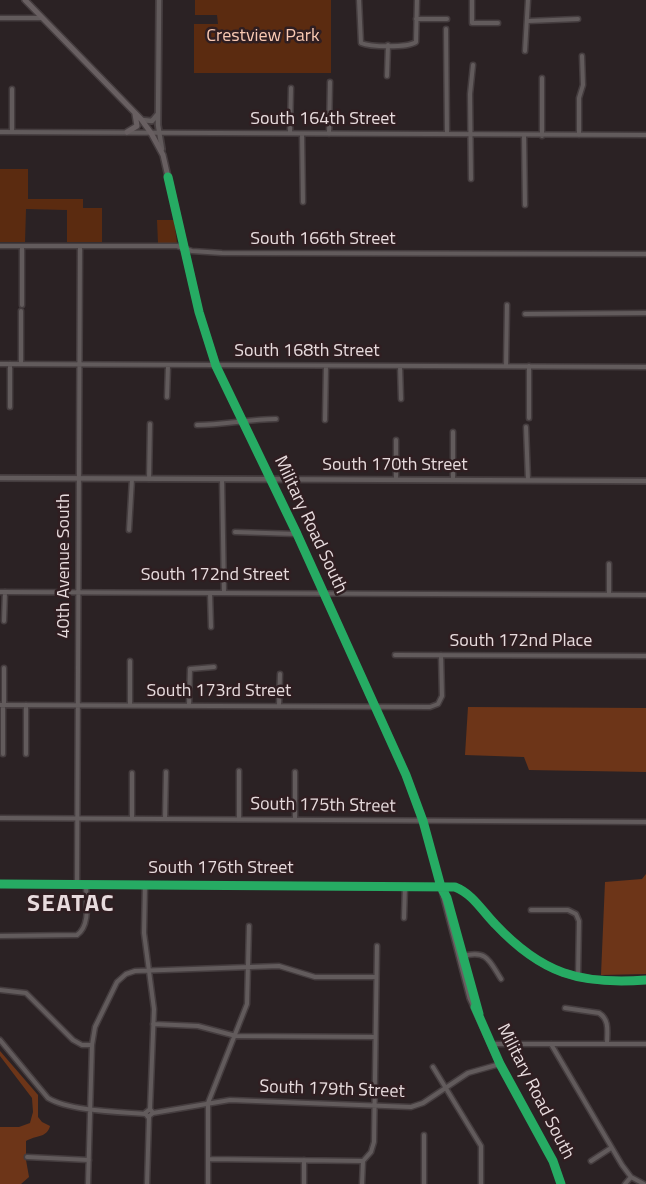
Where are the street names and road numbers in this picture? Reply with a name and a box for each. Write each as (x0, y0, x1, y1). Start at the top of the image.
street label: South 164th Street (250, 109, 396, 131)
street label: South 166th Street (250, 229, 396, 251)
street label: South 168th Street (234, 341, 380, 363)
street label: Military Road South (269, 453, 351, 597)
street label: South 170th Street (322, 455, 468, 477)
street label: 40th Avenue South (54, 493, 76, 639)
street label: South 172nd Street (141, 565, 289, 587)
street label: South 172nd Place (450, 631, 592, 653)
street label: South 173rd Street (147, 681, 291, 703)
street label: South 175th Street (250, 794, 396, 818)
street label: South 176th Street (148, 858, 294, 880)
street label: Military Road South (492, 1021, 578, 1163)
street label: South 179th Street (259, 1077, 405, 1103)

